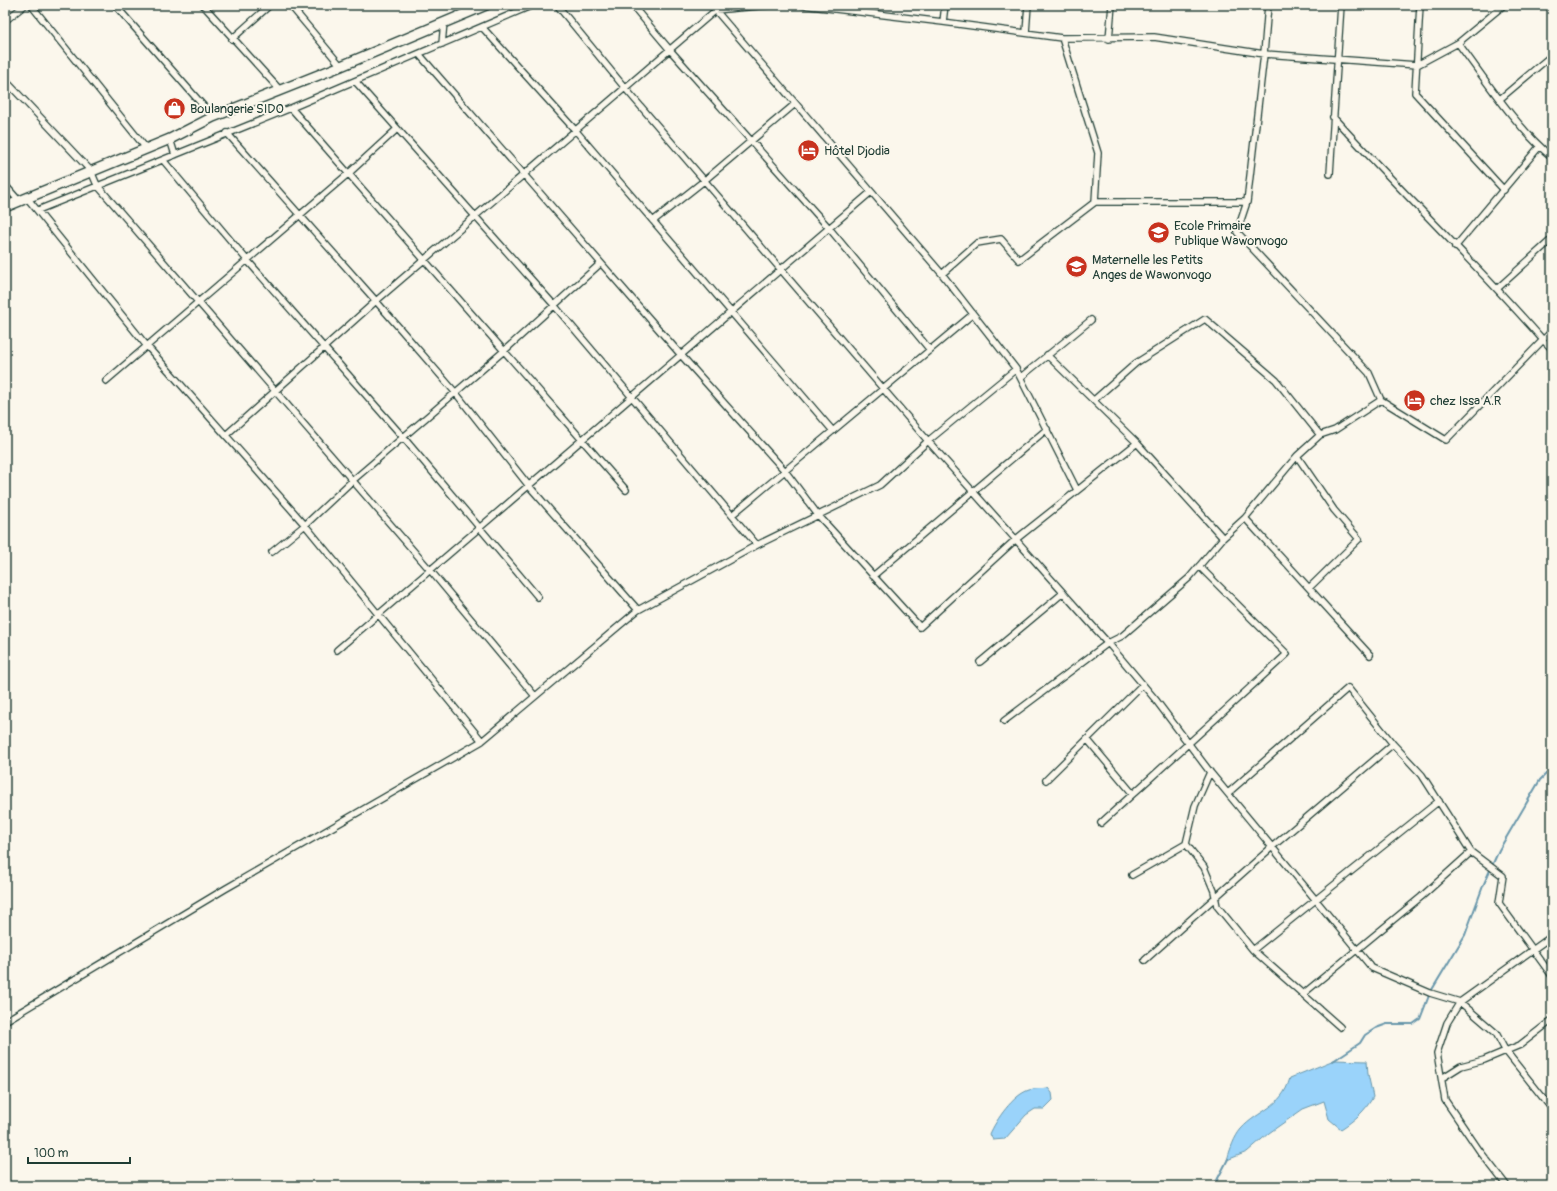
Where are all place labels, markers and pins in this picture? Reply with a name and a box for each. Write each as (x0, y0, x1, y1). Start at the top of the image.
shop icon: Boulangerie SIDO (162, 95, 188, 121)
place label: Boulangerie SIDO (190, 101, 284, 117)
hotel icon: Hôtel Djodia (795, 137, 821, 163)
place label: Hôtel Djodia (824, 143, 890, 159)
place label: Ecole Primaire Publique Wawonvogo (1174, 218, 1288, 249)
school or university icon: Ecole Primaire Publique Wawonvogo (1146, 219, 1172, 245)
place label: Maternelle les Petits Anges de Wawonvogo (1092, 252, 1212, 283)
school or university icon: Maternelle les Petits Anges de Wawonvogo (1064, 253, 1090, 279)
hotel icon: chez Issa A.R (1402, 387, 1428, 413)
place label: chez Issa A.R (1430, 393, 1502, 409)

